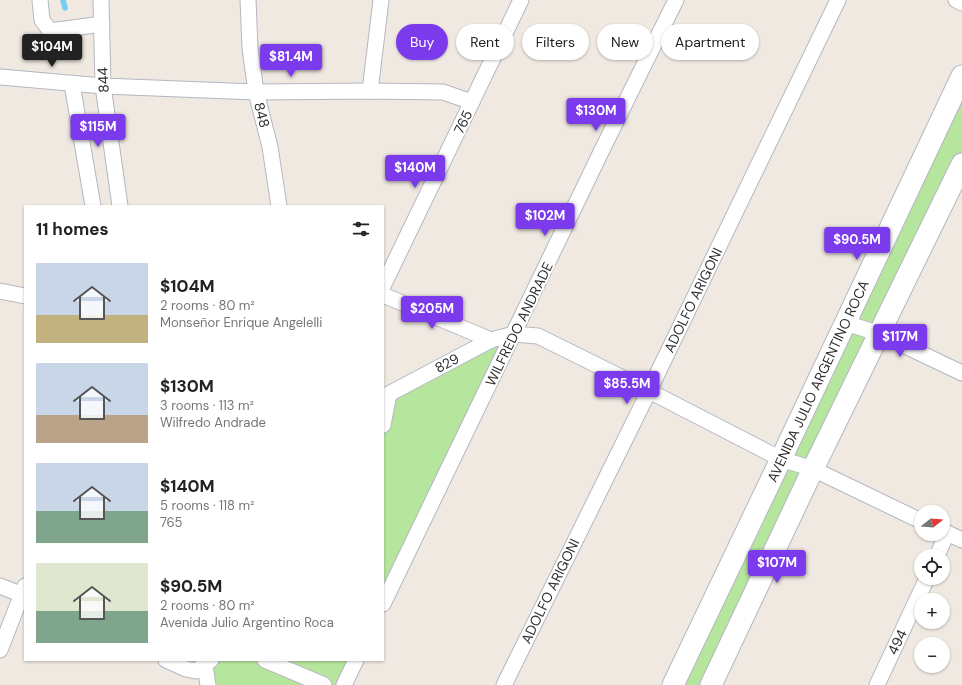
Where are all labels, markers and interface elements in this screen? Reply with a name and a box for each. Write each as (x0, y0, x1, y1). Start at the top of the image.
chip: Buy (396, 24, 448, 60)
chip: Rent (456, 24, 514, 60)
chip: Filters (522, 24, 589, 60)
chip: New (597, 24, 653, 60)
chip: Apartment (661, 24, 759, 60)
pin: $104M (24, 34, 80, 68)
text: $104M (31, 38, 73, 55)
pin: $81.4M (258, 44, 324, 78)
text: $81.4M (269, 48, 313, 65)
street label: 844 (93, 66, 113, 93)
pin: $130M (568, 98, 624, 132)
street label: 848 (250, 100, 274, 130)
text: $130M (575, 102, 617, 119)
street label: 765 (450, 107, 476, 137)
pin: $115M (70, 114, 126, 148)
text: $115M (80, 118, 116, 135)
pin: $140M (387, 155, 443, 189)
text: $140M (394, 159, 436, 176)
pin: $102M (517, 203, 573, 237)
text: $102M (525, 207, 565, 224)
text: 11 homes (36, 218, 109, 240)
icon: filters (350, 218, 372, 240)
pin: $90.5M (824, 227, 890, 261)
text: $90.5M (833, 231, 881, 248)
street label: ADOLFO ARIGONI (660, 245, 726, 355)
street label: WILFREDO ANDRADE (481, 259, 557, 389)
text: $104M (160, 275, 215, 297)
street label: AVENIDA JULIO ARGENTINO ROCA (763, 277, 873, 485)
icon: home (68, 279, 116, 327)
pin: $205M (404, 296, 460, 330)
text: 2 rooms · 80 m² (160, 297, 255, 314)
text: $205M (410, 300, 454, 317)
text: Monseñor Enrique Angelelli (160, 314, 322, 331)
pin: $117M (872, 324, 928, 358)
text: $117M (882, 328, 918, 345)
street label: 829 (432, 349, 462, 377)
pin: $85.5M (594, 371, 660, 405)
text: $130M (160, 375, 214, 397)
text: $85.5M (603, 375, 651, 392)
icon: home (68, 379, 116, 427)
text: 3 rooms · 113 m² (160, 397, 254, 414)
text: Wilfredo Andrade (160, 414, 266, 431)
text: $140M (160, 475, 215, 497)
icon: home (68, 479, 116, 527)
text: 5 rooms · 118 m² (160, 497, 254, 514)
north arrow (914, 505, 950, 541)
map controls (914, 505, 950, 673)
text: 765 (160, 514, 182, 531)
street label: ADOLFO ARIGONI (517, 536, 583, 646)
button: locate (914, 549, 950, 585)
pin: $107M (749, 550, 805, 584)
text: $107M (757, 554, 797, 571)
text: $90.5M (160, 575, 222, 597)
icon: home (68, 579, 116, 627)
button: + (914, 593, 950, 629)
text: 2 rooms · 80 m² (160, 597, 255, 614)
text: Avenida Julio Argentino Roca (160, 614, 334, 631)
street label: 494 (883, 626, 911, 657)
button: − (914, 637, 950, 673)

